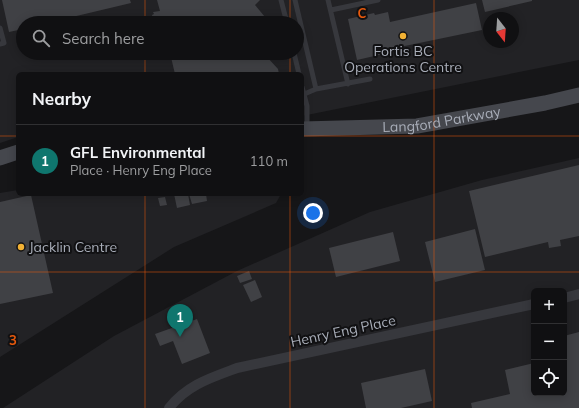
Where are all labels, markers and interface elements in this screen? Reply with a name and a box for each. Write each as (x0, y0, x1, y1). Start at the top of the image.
text: C (358, 5, 367, 21)
north arrow (483, 12, 519, 48)
search box (16, 16, 304, 60)
icon: search (30, 27, 52, 49)
text: Search here (62, 29, 144, 48)
marker: Fortis BC Operations Centre (398, 31, 408, 41)
place label: Fortis BC Operations Centre (344, 42, 462, 76)
text: Nearby (32, 88, 91, 109)
street label: Langford Parkway (382, 102, 502, 136)
text: GFL Environmental (70, 143, 206, 162)
text: 1 (41, 153, 49, 169)
text: 110 m (250, 153, 288, 169)
text: Place · Henry Eng Place (70, 162, 212, 178)
your location (303, 203, 323, 223)
place label: Jacklin Centre (29, 238, 117, 256)
marker: Jacklin Centre (16, 242, 26, 252)
map controls (531, 288, 567, 396)
button: + (531, 288, 567, 324)
pin: 1 (167, 304, 193, 337)
street label: Henry Eng Place (289, 311, 397, 351)
button: − (531, 324, 567, 360)
text: 3 (9, 332, 17, 348)
button: locate (531, 360, 567, 396)

